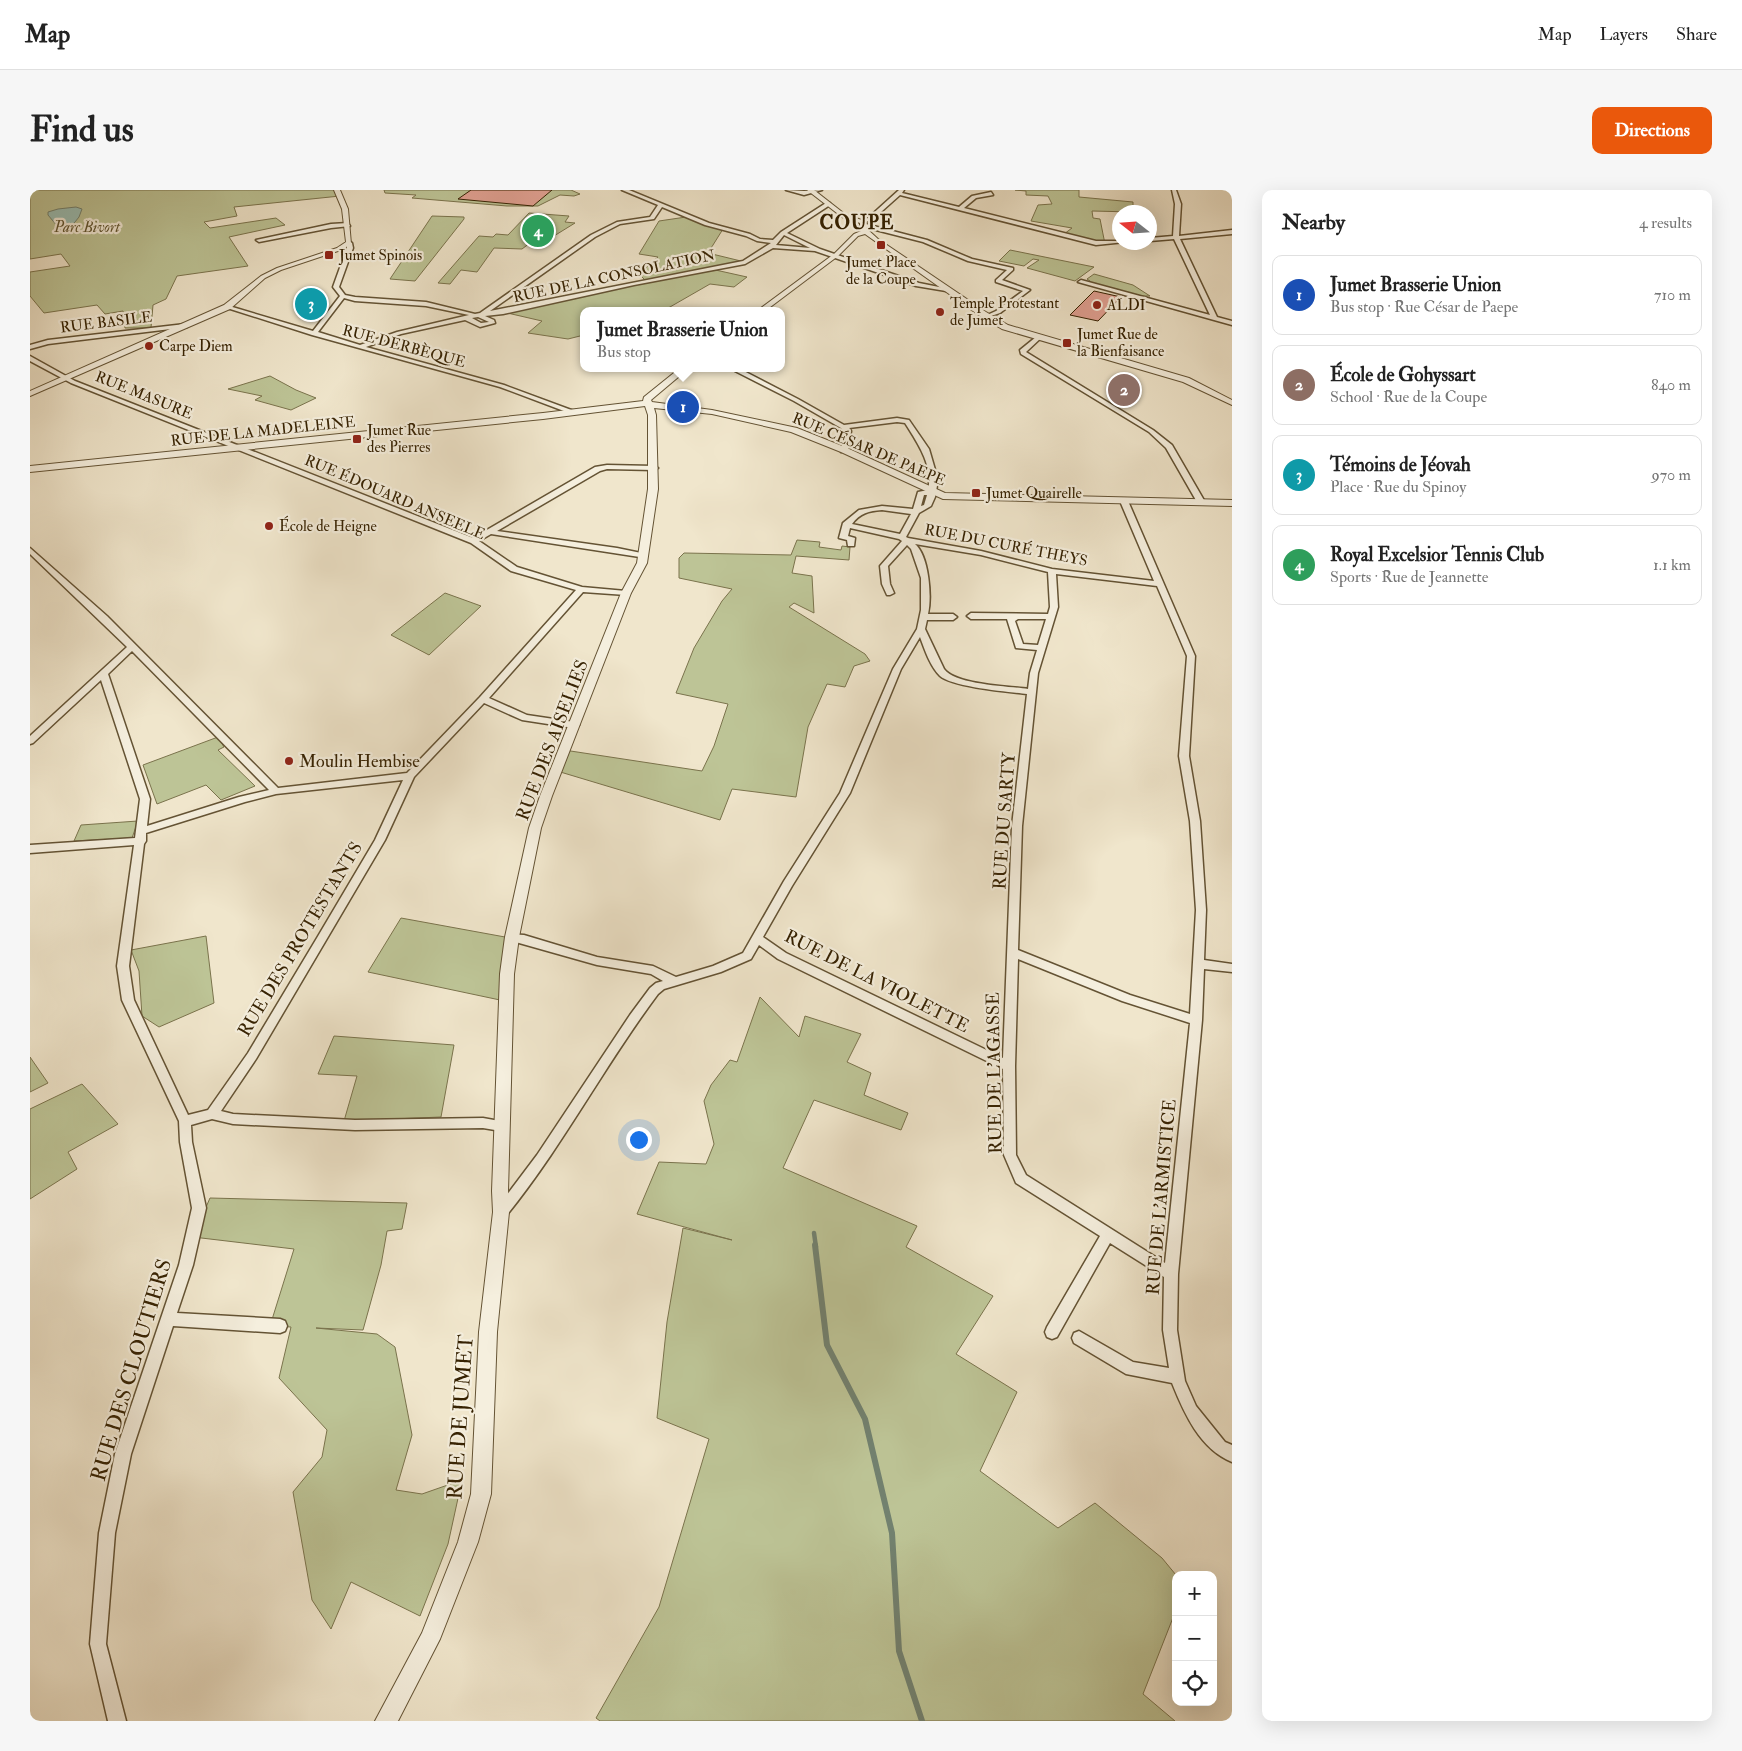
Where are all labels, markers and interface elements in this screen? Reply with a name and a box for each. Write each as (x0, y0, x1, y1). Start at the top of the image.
text: Map (25, 19, 70, 50)
text: Map (1538, 23, 1572, 46)
text: Layers (1600, 23, 1648, 46)
text: Share (1676, 23, 1717, 46)
button: Directions (1592, 107, 1712, 154)
text: Find us (30, 108, 134, 152)
north arrow (1112, 205, 1157, 250)
text: Nearby (1282, 209, 1345, 236)
district label: COUPE (820, 211, 894, 235)
pin: 4 (522, 212, 554, 250)
text: 4 results (1639, 213, 1692, 233)
park label: Parc Bivort (53, 218, 121, 237)
marker: Jumet Place de la Coupe (875, 239, 887, 251)
place label: Jumet Spinois (338, 246, 422, 266)
street label: RUE DE LA CONSOLATION (511, 246, 717, 307)
marker: Jumet Spinois (323, 249, 335, 261)
place label: Jumet Place de la Coupe (845, 253, 916, 290)
text: Jumet Brasserie Union (1330, 273, 1501, 297)
pin: 3 (295, 285, 327, 323)
text: 1 (1296, 285, 1302, 305)
text: 710 m (1654, 285, 1691, 305)
place label: Temple Protestant de Jumet (950, 294, 1059, 331)
place label: ALDI (1106, 296, 1146, 315)
text: Bus stop · Rue César de Paepe (1330, 297, 1518, 317)
marker: ALDI (1091, 299, 1103, 311)
marker: Temple Protestant de Jumet (934, 306, 946, 318)
street label: RUE BASILE (59, 307, 153, 338)
popup (580, 307, 785, 372)
text: Jumet Brasserie Union (597, 318, 768, 342)
street label: RUE DERBÈQUE (340, 320, 468, 372)
place label: Jumet Rue de la Bienfaisance (1076, 325, 1164, 361)
place label: Carpe Diem (159, 337, 233, 357)
marker: Jumet Rue de la Bienfaisance (1061, 337, 1073, 349)
marker: Carpe Diem (143, 340, 155, 352)
text: Bus stop (597, 342, 651, 362)
text: École de Gohyssart (1330, 363, 1476, 387)
street label: RUE MASURE (92, 367, 195, 424)
pin: 2 (1108, 371, 1140, 409)
text: 2 (1295, 375, 1303, 395)
text: 840 m (1651, 375, 1691, 395)
text: School · Rue de la Coupe (1330, 387, 1487, 407)
pin: 1 (667, 388, 699, 426)
street label: RUE CÉSAR DE PAEPE (789, 407, 949, 490)
street label: RUE DE LA MADELEINE (170, 412, 357, 451)
place label: Jumet Rue des Pierres (366, 421, 431, 457)
marker: Jumet Rue des Pierres (351, 433, 363, 445)
street label: RUE ÉDOUARD ANSEELE (302, 449, 489, 544)
text: Témoins de Jéovah (1330, 453, 1471, 477)
text: 3 (1296, 465, 1302, 485)
text: 970 m (1652, 465, 1691, 485)
text: Place · Rue du Spinoy (1330, 477, 1466, 497)
place label: Jumet Quairelle (985, 484, 1082, 504)
marker: Jumet Quairelle (970, 487, 982, 499)
place label: École de Heigne (279, 515, 377, 536)
street label: RUE DU CURÉ THEYS (923, 518, 1089, 571)
marker: École de Heigne (263, 520, 275, 532)
text: Royal Excelsior Tennis Club (1330, 543, 1544, 567)
text: 4 (1295, 555, 1303, 575)
text: 1.1 km (1653, 555, 1691, 575)
text: Sports · Rue de Jeannette (1330, 567, 1488, 587)
street label: RUE DES AISELIES (511, 656, 594, 824)
place label: Moulin Hembise (299, 750, 420, 773)
street label: RUE DU SARTY (988, 751, 1021, 890)
marker: Moulin Hembise (283, 755, 295, 767)
street label: RUE DES PROTESTANTS (233, 838, 368, 1041)
street label: RUE DE LA VIOLETTE (781, 925, 973, 1038)
street label: RUE DE L'AGASSE (982, 992, 1007, 1154)
street label: RUE DE L'ARMISTICE (1141, 1098, 1182, 1296)
your location (626, 1127, 652, 1153)
street label: RUE DES CLOUTIERS (85, 1256, 178, 1484)
street label: RUE DE JUMET (441, 1333, 480, 1500)
map controls (1172, 1571, 1217, 1706)
button: + (1172, 1571, 1217, 1616)
button: − (1172, 1616, 1217, 1661)
button: locate (1172, 1661, 1217, 1706)

